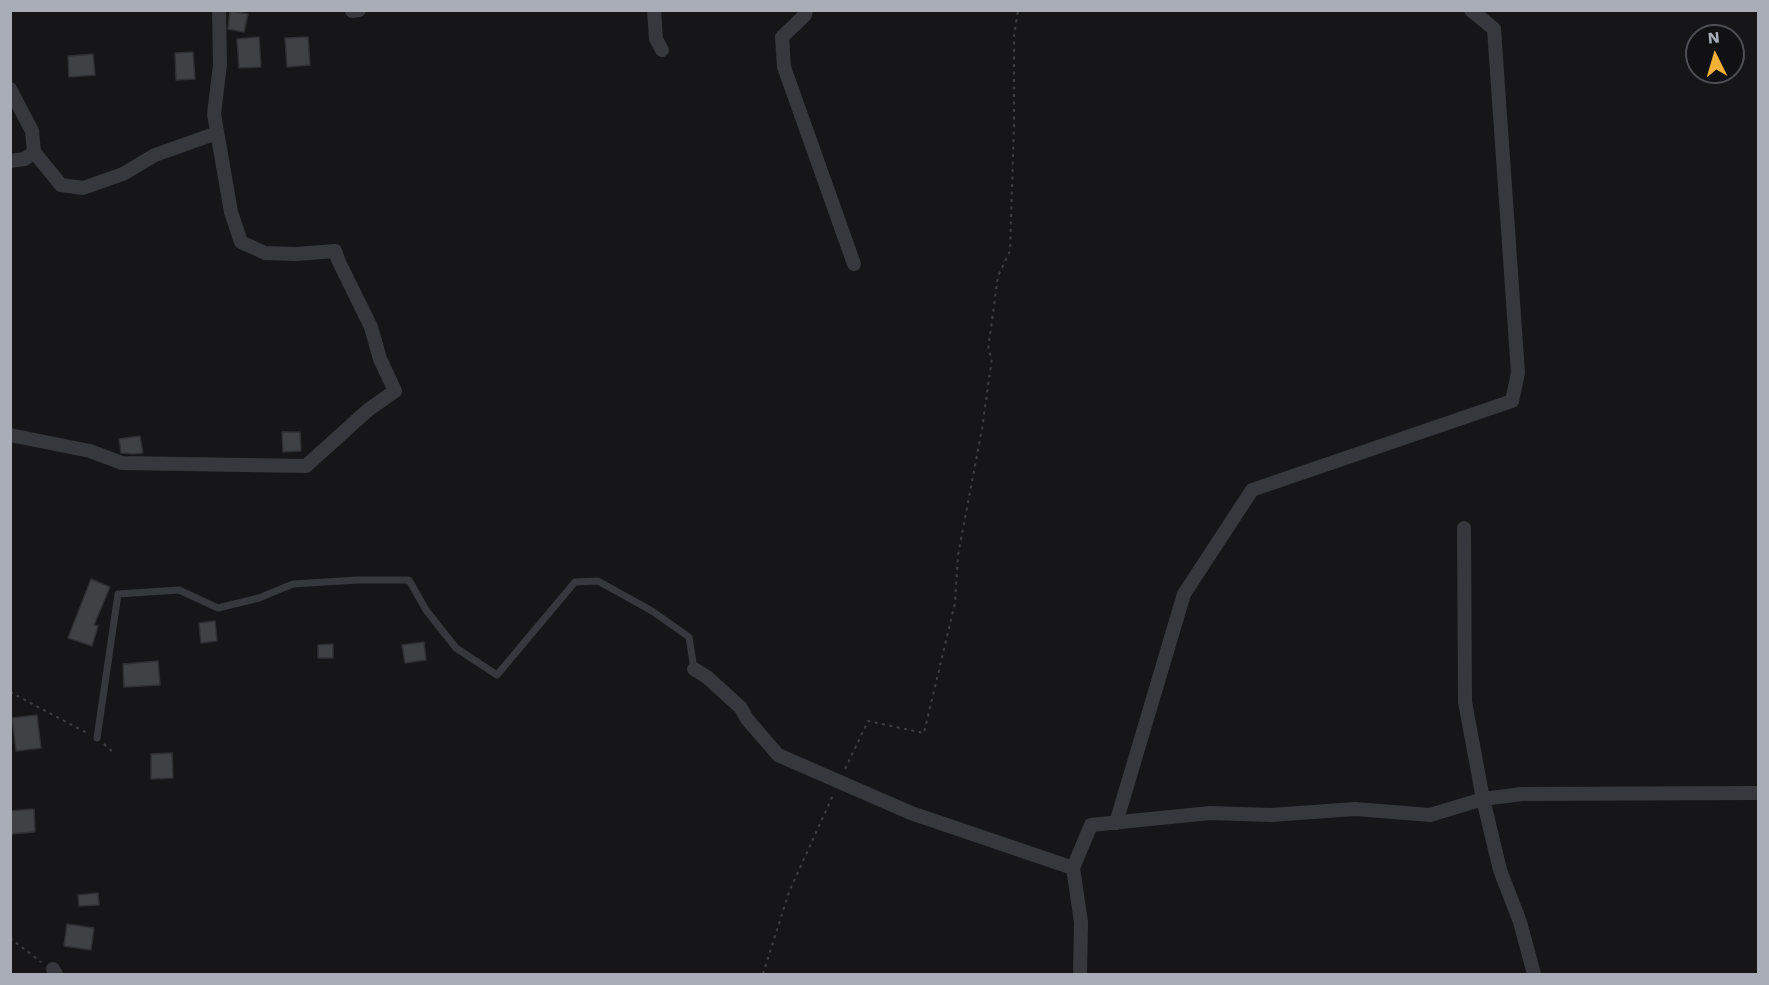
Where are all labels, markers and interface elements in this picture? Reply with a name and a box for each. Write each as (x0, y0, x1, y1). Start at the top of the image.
north arrow (1685, 24, 1745, 84)
text: N (1707, 28, 1720, 48)

